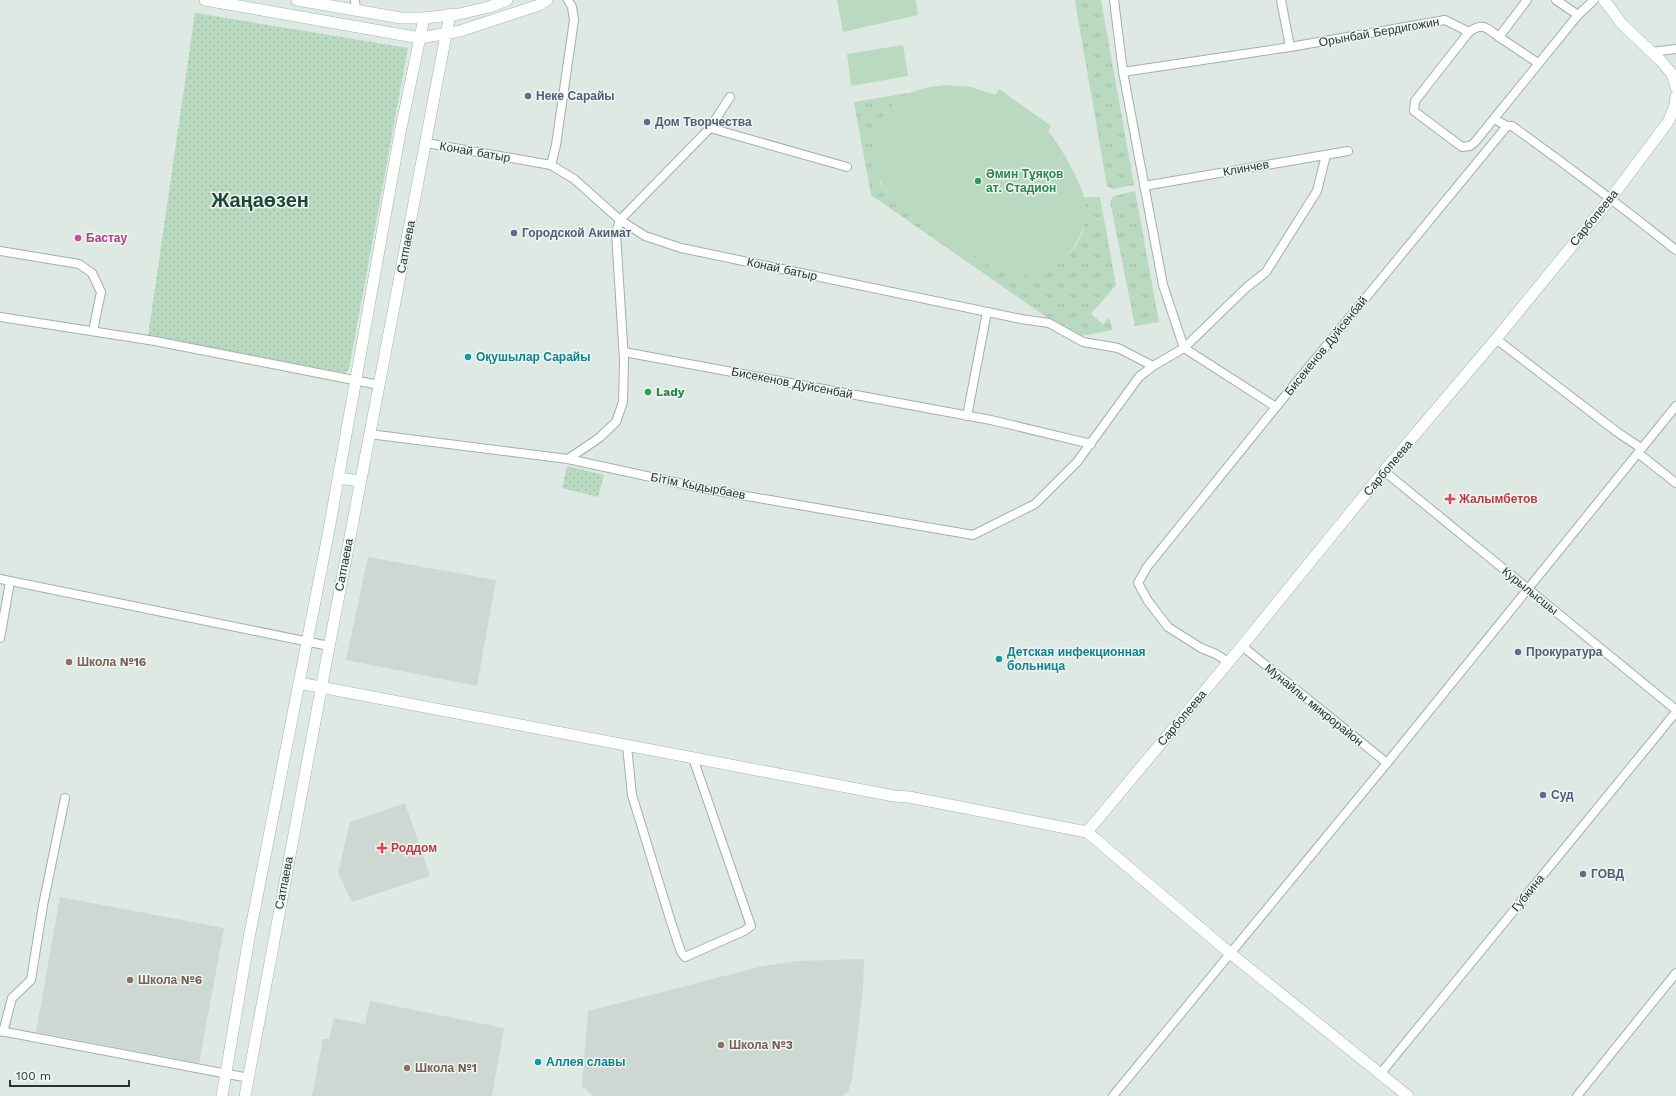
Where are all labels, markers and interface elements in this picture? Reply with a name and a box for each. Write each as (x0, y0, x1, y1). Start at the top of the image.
street label: Орынбай Бердигожин (1318, 15, 1440, 49)
place label: Неке Сарайы (536, 89, 615, 103)
marker: Неке Сарайы (523, 91, 533, 101)
place label: Дом Творчества (655, 115, 752, 129)
marker: Дом Творчества (642, 117, 652, 127)
street label: Конай батыр (439, 139, 512, 165)
street label: Клинчев (1222, 157, 1270, 179)
place label: Әмин Тұяқов ат. Стадион (986, 167, 1063, 195)
marker: Әмин Тұяқов ат. Стадион (973, 176, 983, 186)
street label: Сарбопеева (1567, 187, 1621, 249)
district label: Жаңаөзен (210, 188, 309, 212)
street label: Сатпаева (394, 219, 418, 275)
place label: Городской Акимат (522, 226, 632, 240)
marker: Городской Акимат (509, 228, 519, 238)
place label: Бастау (86, 231, 128, 245)
marker: Бастау (73, 233, 83, 243)
street label: Конай батыр (746, 255, 819, 283)
street label: Бисекенов Дуйсенбай (1282, 294, 1370, 398)
place label: Оқушылар Сарайы (476, 350, 590, 364)
marker: Оқушылар Сарайы (463, 352, 473, 362)
street label: Бисекенов Дуйсенбай (730, 364, 854, 402)
place label: Lady (656, 385, 685, 399)
marker: Lady (643, 387, 653, 397)
street label: Сарбопеева (1361, 437, 1416, 499)
street label: Бiтiм Кыдырбаев (649, 470, 747, 502)
place label: Жалымбетов (1458, 492, 1538, 506)
marker: Жалымбетов (1444, 493, 1456, 505)
street label: Сатпаева (332, 537, 356, 593)
street label: Курылысшы (1499, 564, 1561, 618)
place label: Детская инфекционная больница (1007, 645, 1146, 673)
place label: Прокуратура (1526, 645, 1603, 659)
marker: Прокуратура (1513, 647, 1523, 657)
marker: Детская инфекционная больница (994, 654, 1004, 664)
place label: Школа №16 (77, 655, 146, 669)
marker: Школа №16 (64, 657, 74, 667)
street label: Мунайлы микрорайон (1262, 661, 1366, 749)
street label: Сарбопеева (1155, 687, 1210, 749)
place label: Суд (1551, 788, 1574, 802)
marker: Суд (1538, 790, 1548, 800)
place label: Роддом (391, 841, 437, 855)
marker: Роддом (376, 842, 388, 854)
street label: Сатпаева (272, 855, 296, 911)
place label: ГОВД (1591, 867, 1624, 881)
marker: ГОВД (1578, 869, 1588, 879)
street label: Губкина (1509, 871, 1547, 914)
place label: Школа №6 (138, 973, 202, 987)
marker: Школа №6 (125, 975, 135, 985)
place label: Школа №3 (729, 1038, 793, 1052)
marker: Школа №3 (716, 1040, 726, 1050)
place label: Аллея славы (546, 1055, 625, 1069)
marker: Аллея славы (533, 1057, 543, 1067)
place label: Школа №1 (415, 1061, 477, 1075)
scale bar (10, 1062, 129, 1088)
marker: Школа №1 (402, 1063, 412, 1073)
text: 100 m (16, 1069, 51, 1083)

